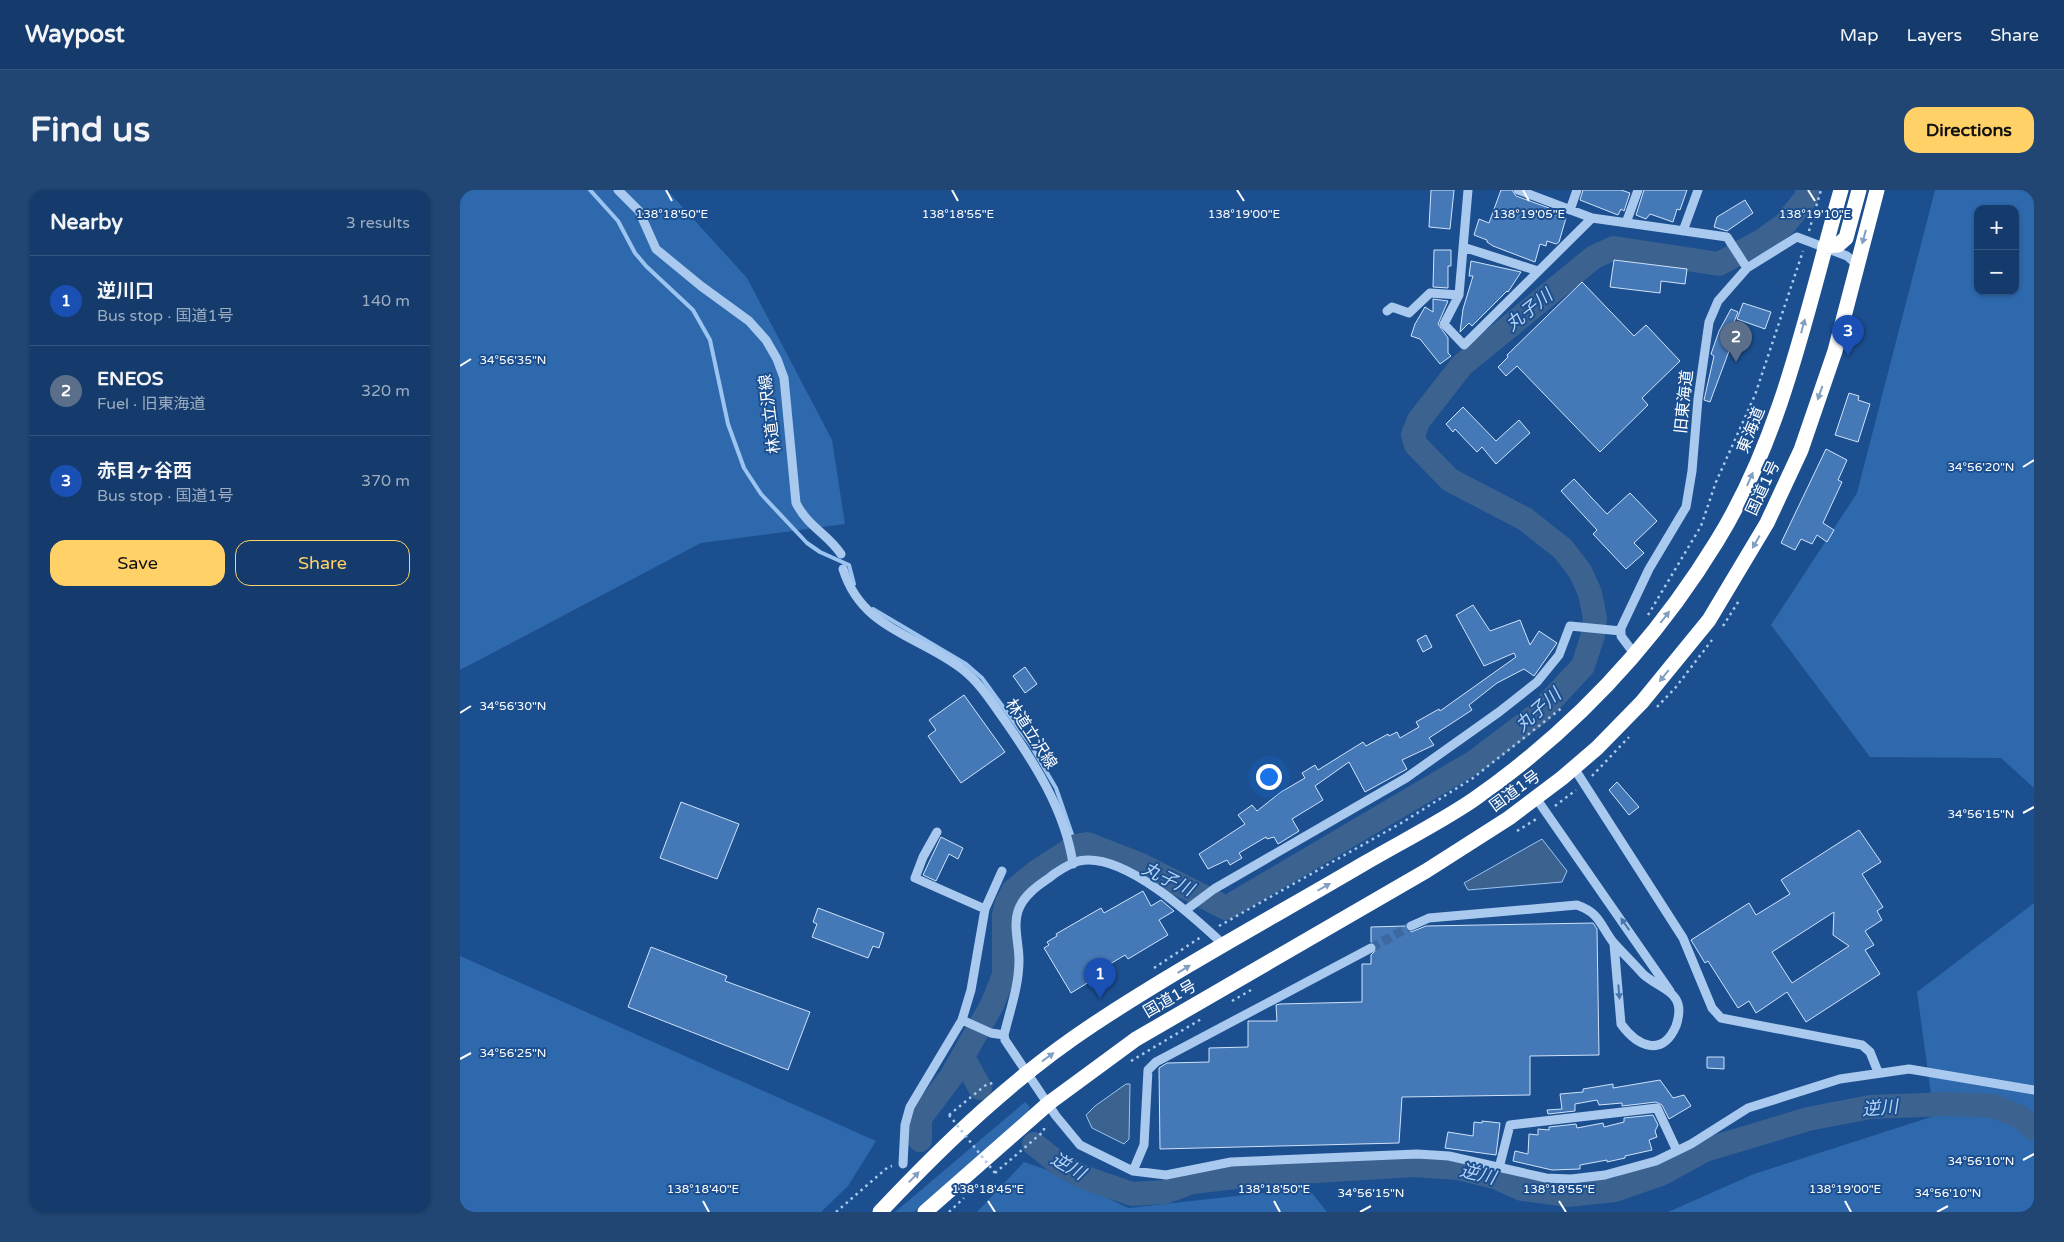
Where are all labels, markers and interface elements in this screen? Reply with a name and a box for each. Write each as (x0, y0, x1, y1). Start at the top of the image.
text: Waypost (25, 20, 125, 49)
text: Map (1840, 24, 1879, 46)
text: Layers (1907, 24, 1962, 46)
text: Share (1990, 24, 2039, 46)
button: Directions (1904, 107, 2034, 153)
text: Find us (30, 109, 150, 151)
map controls (1974, 205, 2019, 295)
button: + (1974, 205, 2019, 250)
text: 138°18'50"E (636, 207, 709, 221)
text: 138°18'55"E (922, 207, 995, 221)
text: 138°19'00"E (1208, 207, 1281, 221)
text: 138°19'05"E (1493, 207, 1566, 221)
text: 138°19'10"E (1779, 207, 1852, 221)
text: Nearby (50, 210, 123, 235)
text: 3 results (346, 213, 410, 233)
one-way arrow (1859, 230, 1867, 245)
button: − (1974, 250, 2019, 295)
text: 逆川口 (97, 280, 154, 302)
water label: 丸子川 (1501, 283, 1558, 336)
text: 1 (61, 291, 71, 311)
text: 140 m (361, 291, 410, 311)
text: Bus stop · 国道1号 (97, 306, 234, 326)
pin: 3 (1832, 315, 1864, 356)
one-way arrow (1799, 318, 1807, 333)
pin: 2 (1720, 321, 1752, 362)
text: 34°56'35"N (480, 353, 547, 367)
text: ENEOS (97, 368, 164, 390)
street label: 旧東海道 (1671, 369, 1697, 435)
street label: 林道立沢線 (755, 373, 785, 455)
text: 2 (61, 381, 71, 401)
text: 320 m (361, 381, 410, 401)
one-way arrow (1816, 386, 1823, 401)
text: Fuel · 旧東海道 (97, 394, 205, 414)
street label: 東海道 (1733, 404, 1769, 456)
street label: 国道1号 (1742, 457, 1784, 519)
text: 赤目ヶ谷西 (97, 460, 192, 482)
text: 34°56'20"N (1948, 460, 2015, 474)
text: 3 (61, 471, 71, 491)
text: 370 m (361, 471, 410, 491)
one-way arrow (1746, 472, 1754, 486)
text: Bus stop · 国道1号 (97, 486, 234, 506)
one-way arrow (1751, 536, 1760, 549)
button: Save (50, 540, 225, 586)
button: Share (235, 540, 410, 586)
one-way arrow (1660, 611, 1671, 624)
one-way arrow (1658, 669, 1669, 682)
water label: 丸子川 (1511, 682, 1567, 736)
street label: 林道立沢線 (1001, 695, 1061, 773)
text: 34°56'30"N (480, 699, 547, 713)
your location (1256, 764, 1282, 790)
street label: 国道1号 (1486, 766, 1544, 816)
text: 34°56'15"N (1948, 807, 2015, 821)
water label: 丸子川 (1139, 857, 1199, 902)
one-way arrow (1318, 882, 1331, 891)
one-way arrow (1620, 917, 1629, 931)
pin: 1 (1084, 958, 1116, 999)
one-way arrow (1178, 964, 1191, 974)
street label: 国道1号 (1140, 976, 1200, 1022)
one-way arrow (1615, 984, 1623, 1000)
text: 34°56'25"N (480, 1046, 547, 1060)
one-way arrow (1041, 1052, 1055, 1062)
water label: 逆川 (1861, 1095, 1901, 1121)
water label: 逆川 (1047, 1147, 1091, 1186)
text: 34°56'10"N (1948, 1154, 2015, 1168)
water label: 逆川 (1458, 1159, 1500, 1190)
one-way arrow (908, 1171, 920, 1183)
text: 138°18'40"E (667, 1182, 740, 1196)
text: 138°18'45"E (952, 1182, 1025, 1196)
text: 138°18'50"E (1238, 1182, 1311, 1196)
text: 138°18'55"E (1523, 1182, 1596, 1196)
text: 138°19'00"E (1809, 1182, 1882, 1196)
text: 34°56'15"N (1338, 1186, 1405, 1200)
text: 34°56'10"N (1915, 1186, 1982, 1200)

